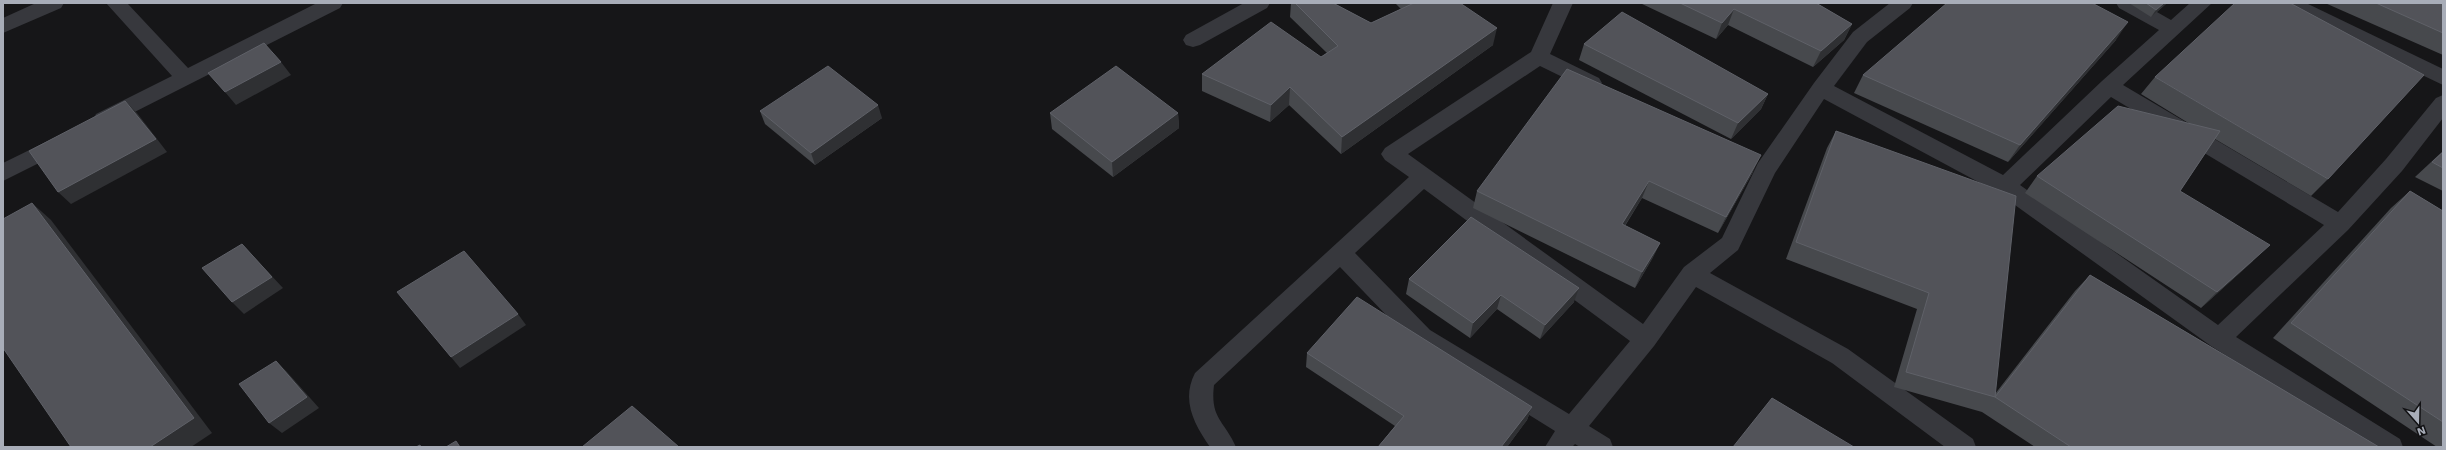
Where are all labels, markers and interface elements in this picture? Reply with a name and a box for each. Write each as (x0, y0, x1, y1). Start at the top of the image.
north arrow (2398, 402, 2438, 442)
text: N (2415, 423, 2427, 438)

